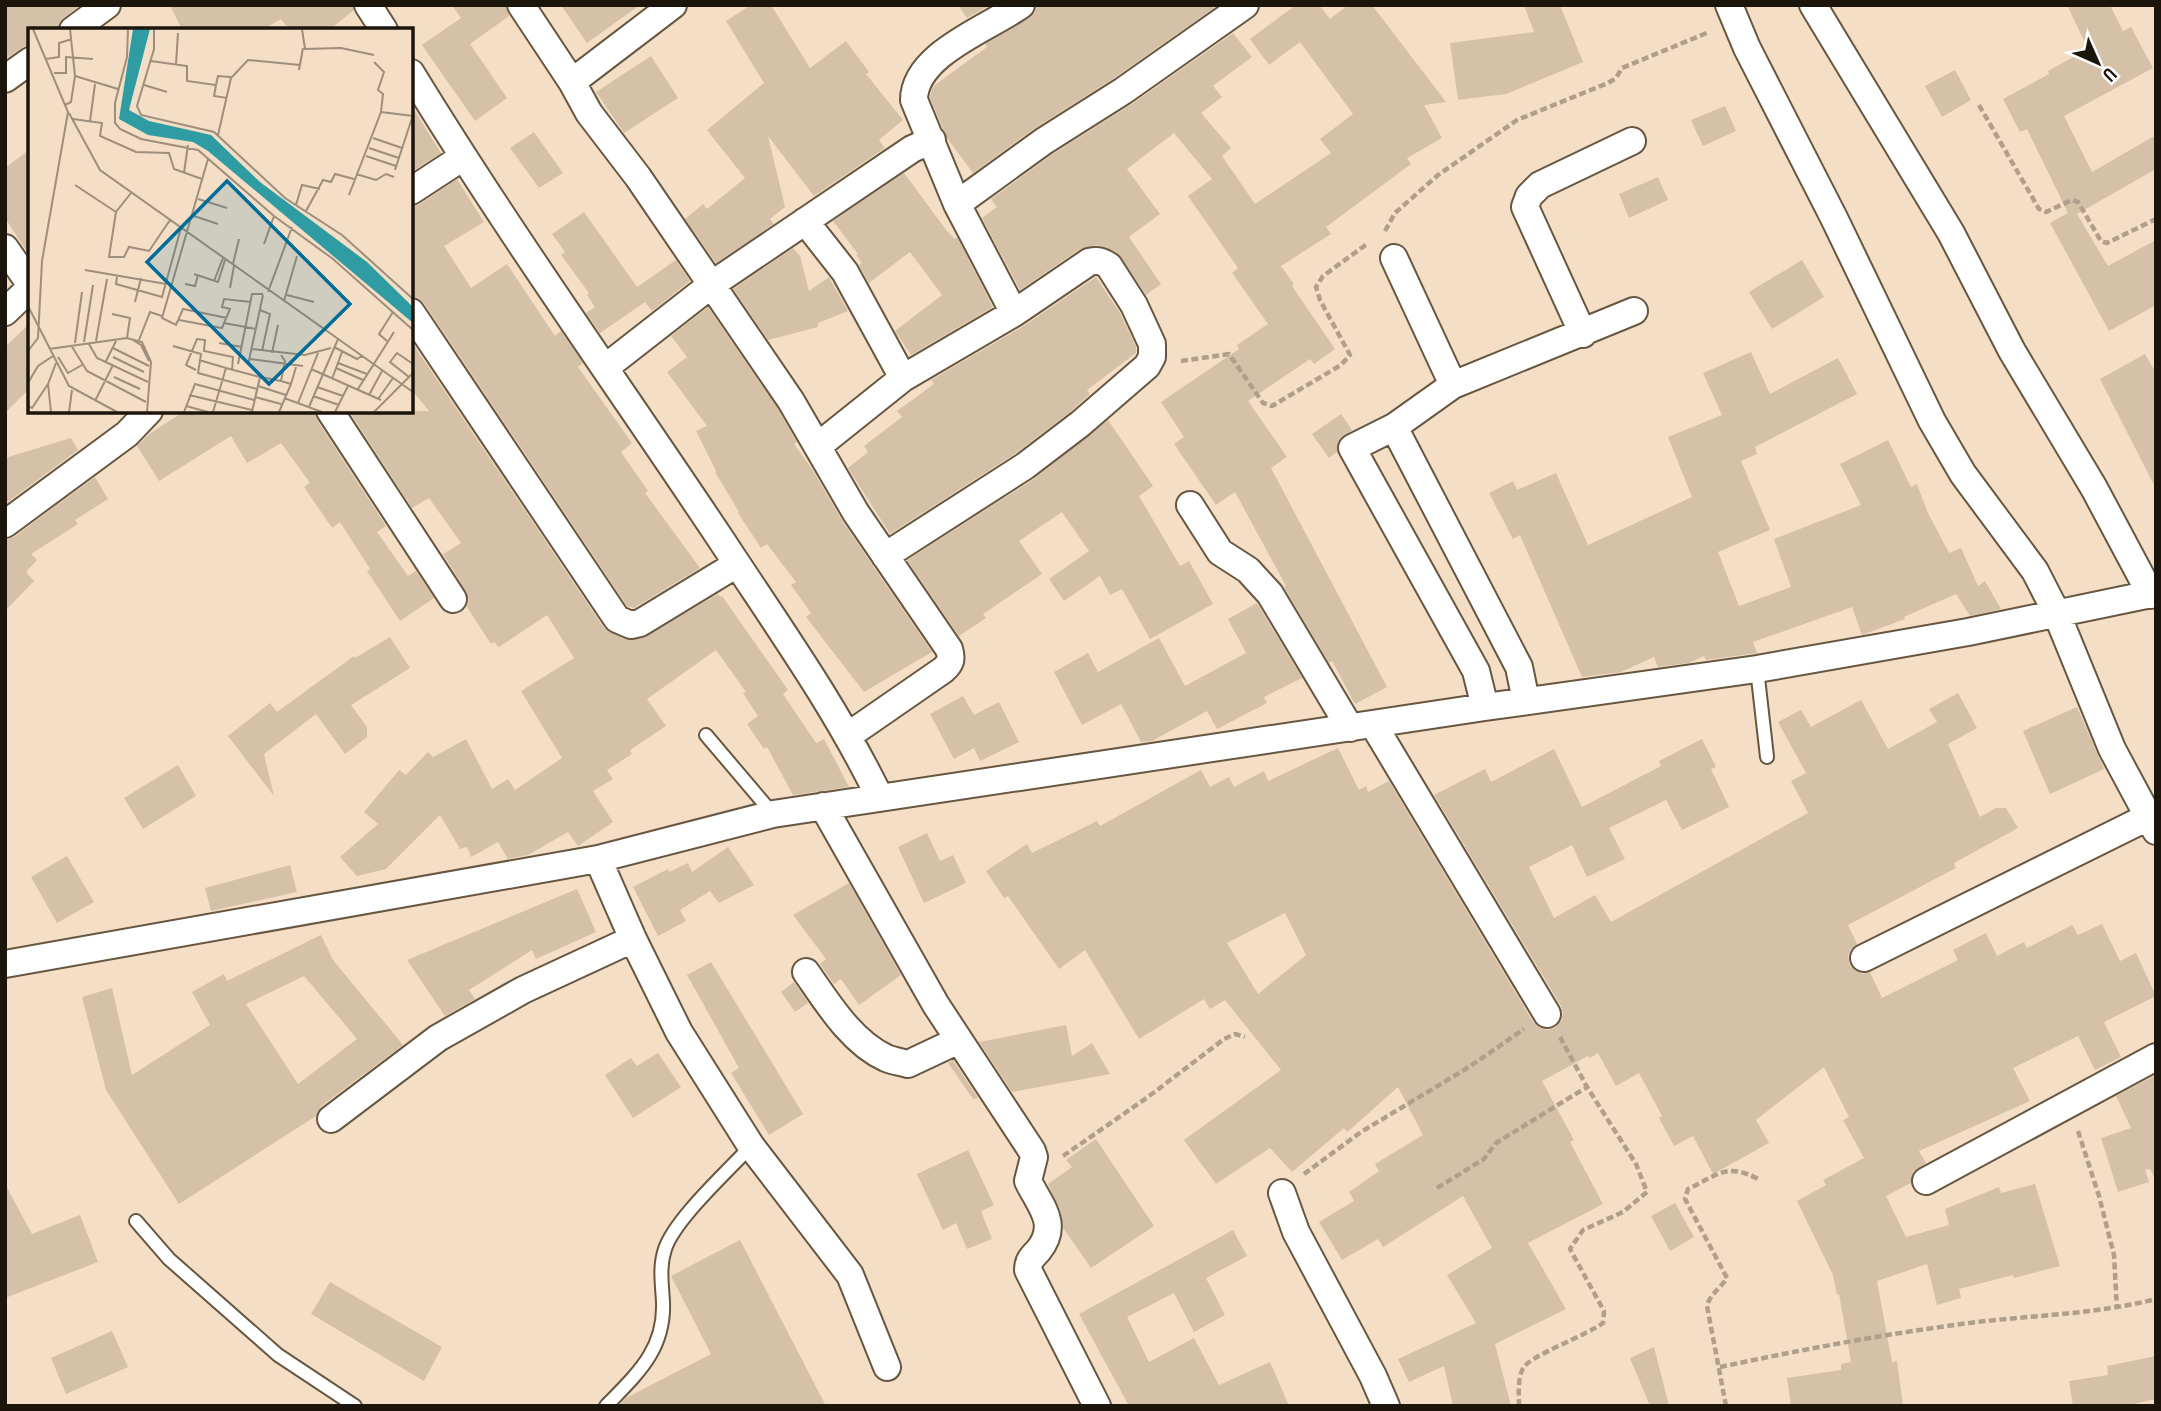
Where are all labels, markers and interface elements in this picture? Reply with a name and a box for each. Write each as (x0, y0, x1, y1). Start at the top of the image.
inset map (28, 28, 413, 413)
north arrow (2063, 28, 2133, 98)
text: U (2098, 63, 2122, 87)

